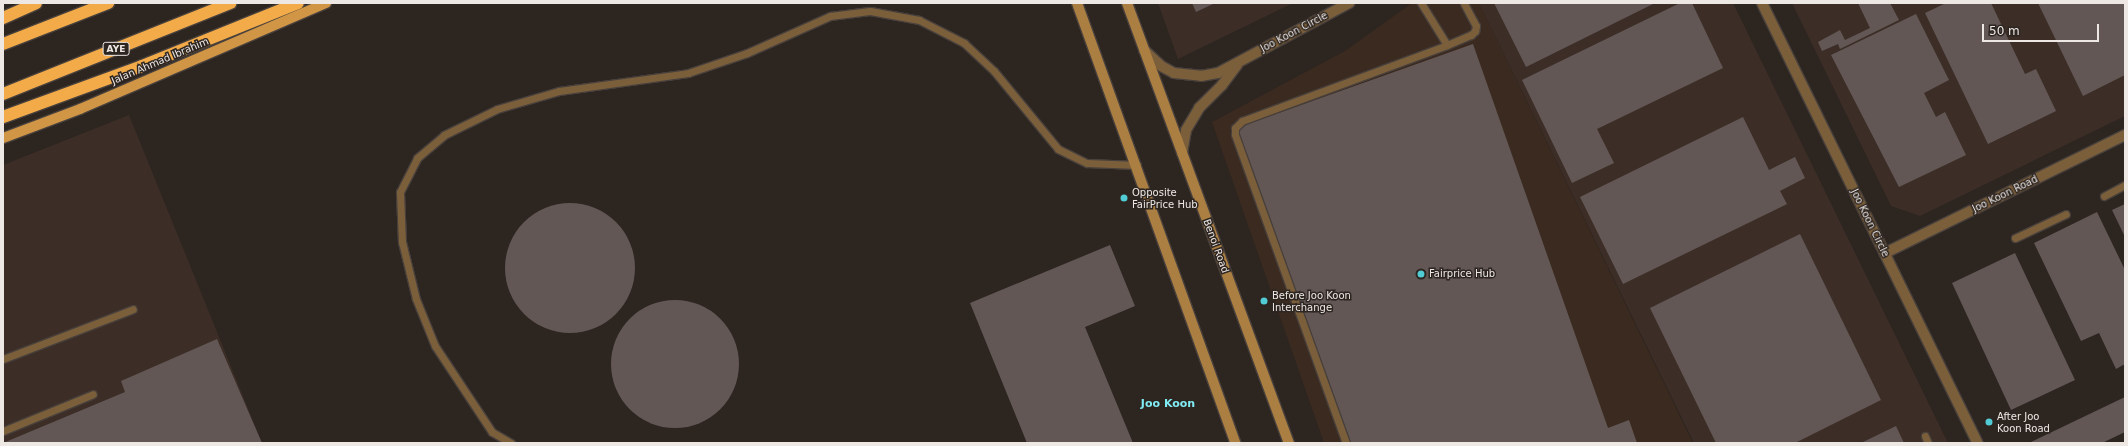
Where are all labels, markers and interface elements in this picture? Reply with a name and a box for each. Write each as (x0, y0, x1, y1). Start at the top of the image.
street label: Joo Koon Circle (1258, 9, 1330, 55)
scale bar (1984, 16, 2101, 42)
text: 50 m (1989, 24, 2020, 38)
street label: Jalan Ahmad Ibrahim (110, 35, 210, 87)
road number: AYE (102, 42, 130, 56)
street label: Joo Koon Road (1970, 173, 2040, 215)
place label: Opposite FairPrice Hub (1132, 186, 1198, 210)
street label: Joo Koon Circle (1848, 187, 1892, 259)
marker: Opposite FairPrice Hub (1119, 193, 1129, 203)
street label: Benoi Road (1201, 217, 1231, 275)
place label: Fairprice Hub (1429, 268, 1495, 280)
marker: Fairprice Hub (1416, 269, 1426, 279)
place label: Before Joo Koon Interchange (1272, 289, 1351, 312)
marker: Before Joo Koon Interchange (1259, 296, 1269, 306)
district label: Joo Koon (1141, 397, 1195, 411)
place label: After Joo Koon Road (1997, 410, 2050, 434)
marker: After Joo Koon Road (1984, 417, 1994, 427)

